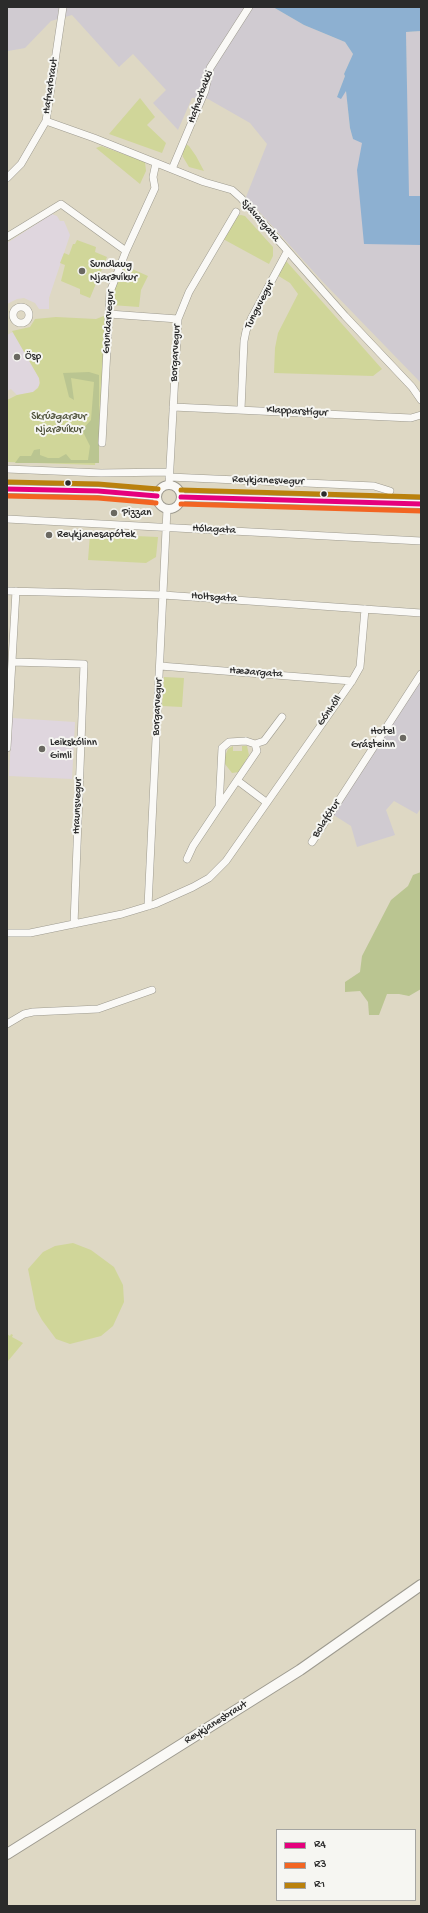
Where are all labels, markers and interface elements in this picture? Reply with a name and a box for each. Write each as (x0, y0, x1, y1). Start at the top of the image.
street label: Hafnarbraut (41, 57, 61, 115)
street label: Hafnarbakki (185, 69, 217, 125)
street label: Sjávargata (238, 197, 282, 245)
place label: Sundlaug Njarðvíkur (90, 258, 137, 284)
marker: Sundlaug Njarðvíkur (77, 266, 87, 276)
street label: Tunguvegur (242, 279, 278, 331)
street label: Grundarvegur (100, 290, 118, 354)
street label: Borgarvegur (168, 324, 184, 382)
place label: Ösp (25, 350, 41, 364)
marker: Ösp (12, 352, 22, 362)
street label: Klapparstígur (266, 404, 328, 420)
park label: Skrúðgarður Njarðvíkur (31, 410, 87, 436)
street label: Reykjanesvegur (232, 473, 304, 489)
unlabelled marker (63, 478, 73, 488)
unlabelled marker (319, 489, 329, 499)
place label: Pizzan (122, 506, 151, 520)
marker: Pizzan (109, 508, 119, 518)
street label: Hólagata (192, 522, 236, 538)
place label: Reykjanesapótek (57, 528, 135, 542)
marker: Reykjanesapótek (44, 530, 54, 540)
street label: Holtsgata (191, 590, 237, 606)
street label: Hæðargata (229, 665, 283, 681)
street label: Borgarvegur (150, 678, 166, 736)
street label: Gónhóll (315, 693, 345, 729)
place label: Hotel Grásteinn (351, 725, 395, 751)
marker: Hotel Grásteinn (398, 733, 408, 743)
place label: Leikskólinn Gimli (50, 736, 97, 762)
marker: Leikskólinn Gimli (37, 744, 47, 754)
street label: Hraunsvegur (70, 778, 86, 834)
street label: Bolafótur (310, 798, 344, 840)
street label: Reykjanesbraut (182, 1698, 250, 1748)
legend (276, 1829, 416, 1901)
text: R4 (314, 1838, 326, 1852)
text: R3 (314, 1858, 327, 1872)
text: R1 (314, 1878, 325, 1892)

